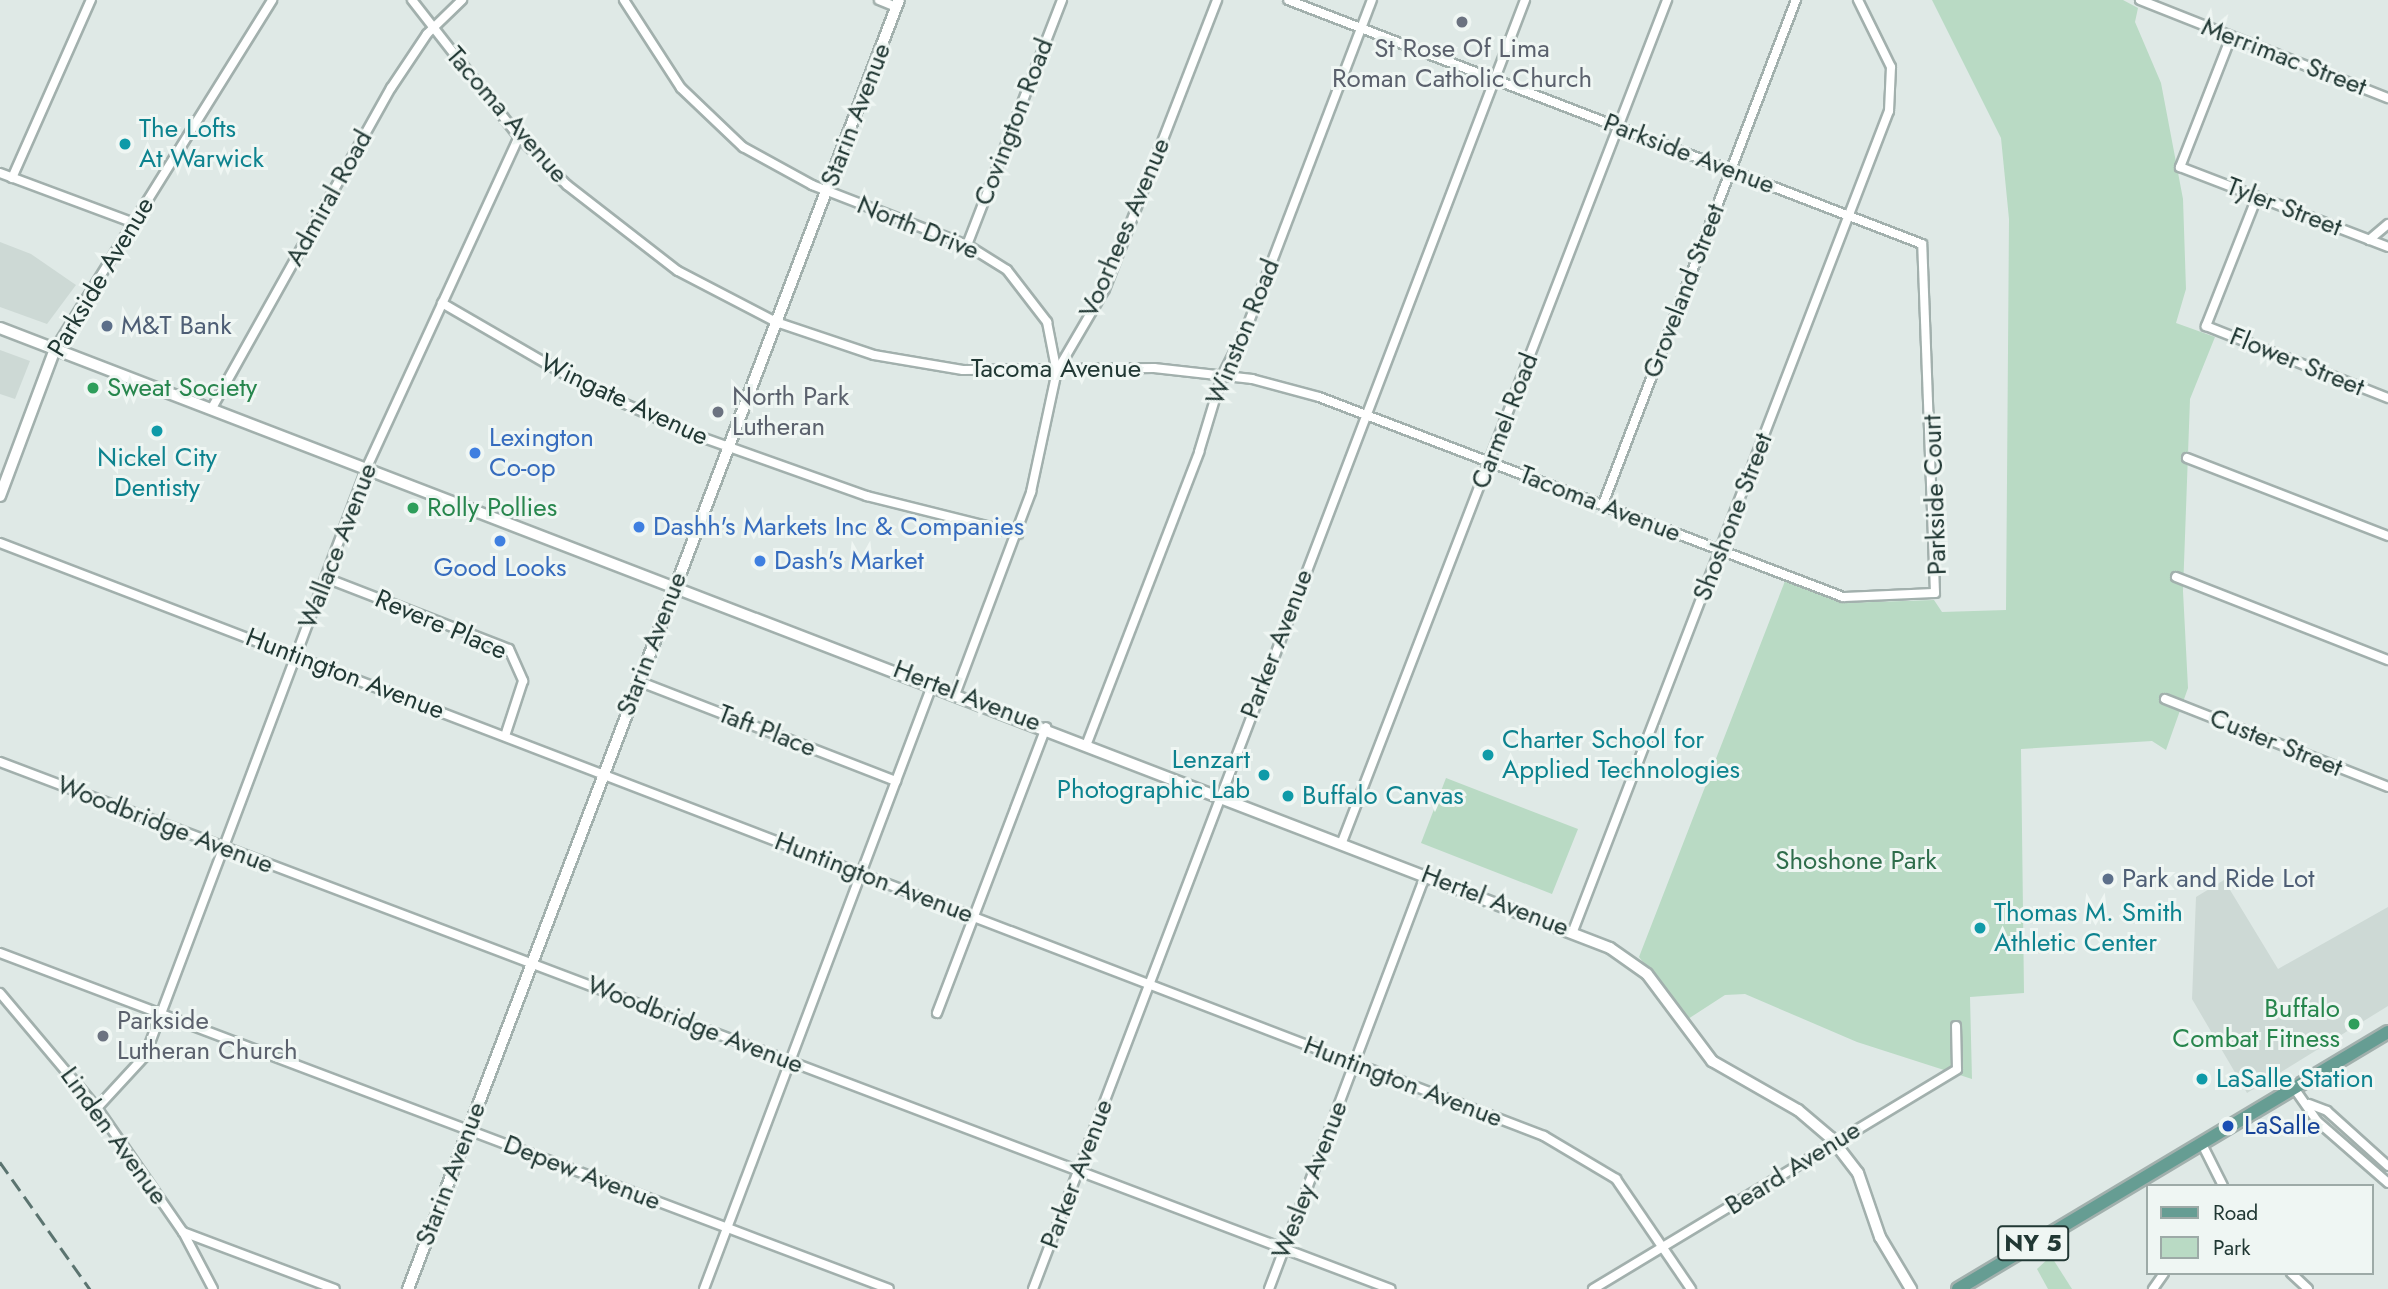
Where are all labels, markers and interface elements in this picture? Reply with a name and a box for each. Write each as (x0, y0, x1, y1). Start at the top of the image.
street label: Merrimac Street (2197, 11, 2371, 103)
marker: St Rose Of Lima Roman Catholic Church (1454, 14, 1470, 30)
place label: St Rose Of Lima Roman Catholic Church (1332, 33, 1592, 94)
street label: Covington Road (968, 34, 1060, 210)
street label: Starin Avenue (814, 39, 898, 191)
street label: Tacoma Avenue (439, 41, 575, 189)
street label: Parkside Avenue (1599, 107, 1779, 201)
place label: The Lofts At Warwick (139, 113, 264, 174)
street label: Admiral Road (279, 125, 379, 271)
street label: Voorhees Avenue (1073, 133, 1177, 323)
marker: The Lofts At Warwick (117, 136, 133, 152)
street label: Tyler Street (2222, 171, 2346, 243)
street label: North Drive (852, 189, 984, 267)
street label: Parkside Avenue (41, 192, 161, 362)
street label: Groveland Street (1637, 200, 1731, 382)
street label: Winston Road (1200, 254, 1286, 410)
place label: M&T Bank (121, 310, 232, 342)
marker: M&T Bank (99, 318, 115, 334)
street label: Flower Street (2225, 321, 2369, 403)
street label: Wingate Avenue (535, 347, 713, 453)
street label: Carmel Road (1465, 349, 1545, 493)
street label: Tacoma Avenue (971, 353, 1141, 385)
place label: Sweat Society (107, 372, 257, 404)
marker: Sweat Society (85, 380, 101, 396)
place label: North Park Lutheran (732, 381, 849, 442)
marker: North Park Lutheran (710, 404, 726, 420)
street label: Parkside Court (1917, 414, 1953, 576)
place label: Lexington Co-op (489, 422, 594, 484)
marker: Nickel City Dentisty (149, 423, 165, 439)
street label: Shoshone Street (1687, 429, 1779, 605)
place label: Nickel City Dentisty (97, 442, 217, 504)
marker: Lexington Co-op (467, 445, 483, 461)
street label: Wallace Avenue (292, 459, 384, 633)
street label: Tacoma Avenue (1515, 459, 1685, 549)
place label: Rolly Pollies (427, 492, 557, 524)
marker: Rolly Pollies (405, 500, 421, 516)
place label: Dashh's Markets Inc & Companies (653, 511, 1024, 543)
marker: Dashh's Markets Inc & Companies (631, 519, 647, 535)
marker: Good Looks (492, 533, 508, 549)
place label: Dash's Market (774, 545, 924, 577)
place label: Good Looks (433, 552, 567, 584)
marker: Dash's Market (752, 553, 768, 569)
street label: Parker Avenue (1234, 565, 1320, 723)
street label: Starin Avenue (610, 568, 694, 720)
street label: Revere Place (370, 583, 512, 667)
street label: Huntington Avenue (241, 622, 449, 726)
street label: Hertel Avenue (889, 654, 1045, 738)
street label: Taft Place (714, 698, 820, 764)
street label: Custer Street (2205, 702, 2347, 784)
place label: Charter School for Applied Technologies (1502, 724, 1740, 786)
place label: Lenzart Photographic Lab (1057, 744, 1250, 806)
marker: Charter School for Applied Technologies (1480, 747, 1496, 763)
marker: Lenzart Photographic Lab (1256, 767, 1272, 783)
street label: Woodbridge Avenue (52, 769, 278, 881)
place label: Buffalo Canvas (1302, 780, 1464, 812)
marker: Buffalo Canvas (1280, 788, 1296, 804)
street label: Huntington Avenue (770, 826, 978, 930)
park label: Shoshone Park (1775, 845, 1937, 877)
street label: Hertel Avenue (1417, 859, 1573, 943)
place label: Park and Ride Lot (2122, 863, 2314, 895)
marker: Park and Ride Lot (2100, 871, 2116, 887)
place label: Thomas M. Smith Athletic Center (1994, 897, 2183, 958)
marker: Thomas M. Smith Athletic Center (1972, 920, 1988, 936)
street label: Woodbridge Avenue (582, 969, 808, 1081)
place label: Buffalo Combat Fitness (2172, 993, 2340, 1054)
place label: Parkside Lutheran Church (117, 1005, 298, 1066)
marker: Buffalo Combat Fitness (2346, 1016, 2362, 1032)
marker: Parkside Lutheran Church (95, 1028, 111, 1044)
street label: Huntington Avenue (1299, 1030, 1507, 1134)
street label: Linden Avenue (54, 1061, 174, 1211)
place label: LaSalle Station (2216, 1063, 2374, 1095)
marker: LaSalle Station (2194, 1071, 2210, 1087)
street label: Parker Avenue (1034, 1095, 1120, 1253)
street label: Wesley Avenue (1266, 1097, 1354, 1263)
street label: Starin Avenue (409, 1098, 493, 1250)
place label: LaSalle (2244, 1110, 2320, 1142)
street label: Beard Avenue (1720, 1114, 1866, 1222)
marker: LaSalle (2218, 1116, 2238, 1136)
street label: Depew Avenue (499, 1129, 665, 1217)
legend (2146, 1184, 2374, 1275)
text: Road (2213, 1198, 2258, 1228)
road number: NY 5 (1996, 1223, 2070, 1264)
text: Park (2213, 1233, 2250, 1263)

